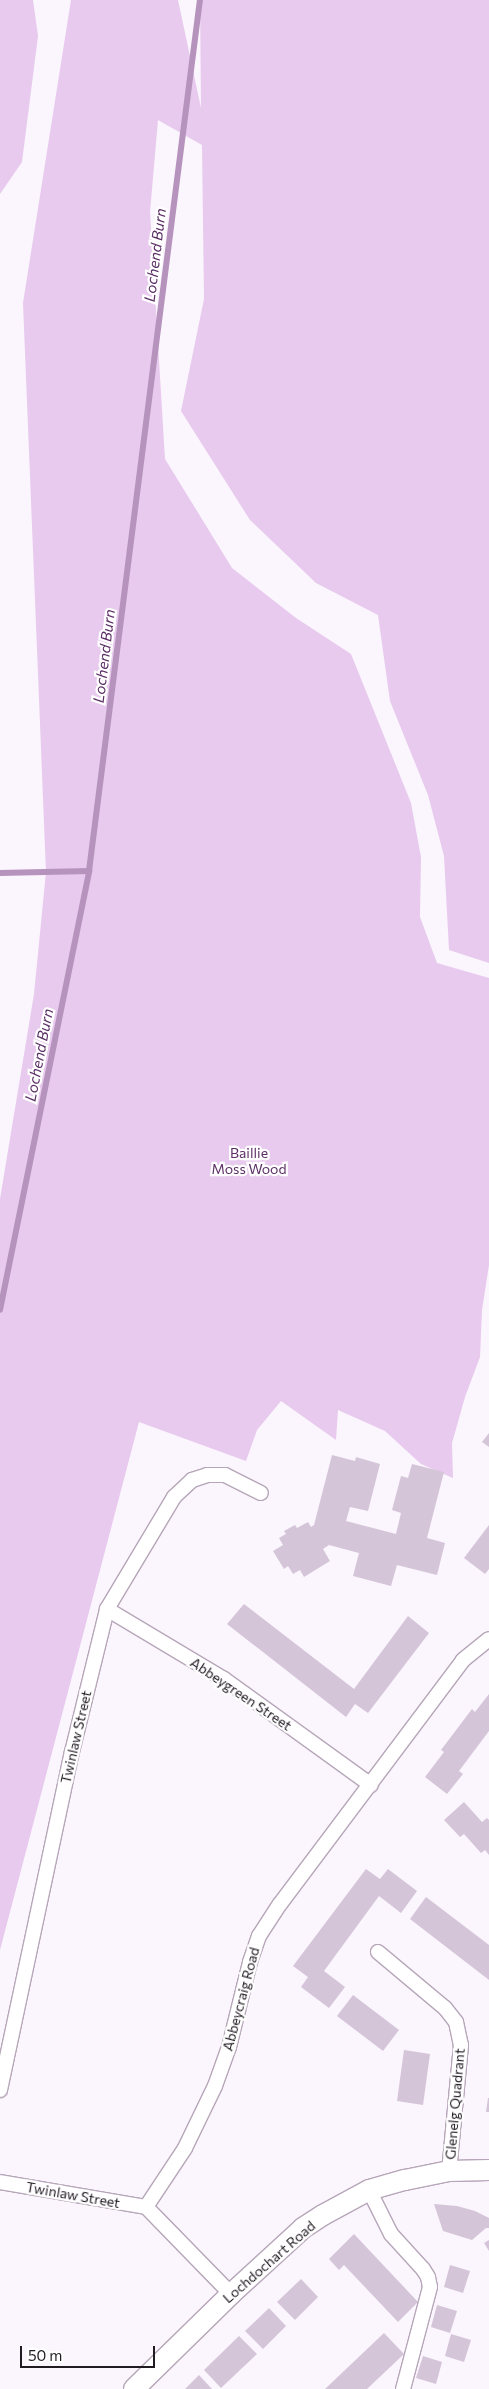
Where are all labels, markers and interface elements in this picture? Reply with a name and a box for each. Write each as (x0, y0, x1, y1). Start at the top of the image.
water label: Lochend Burn (140, 207, 170, 303)
water label: Lochend Burn (89, 608, 119, 704)
water label: Lochend Burn (21, 1007, 57, 1103)
park label: Baillie Moss Wood (211, 1145, 287, 1178)
street label: Abbeygreen Street (187, 1654, 295, 1734)
street label: Twinlaw Street (57, 1689, 95, 1785)
street label: Abbeycraig Road (219, 1945, 263, 2053)
street label: Glenelg Quadrant (442, 2048, 468, 2160)
street label: Twinlaw Street (25, 2178, 121, 2212)
street label: Lochdochart Road (219, 2217, 319, 2307)
scale bar (22, 2336, 158, 2368)
text: 50 m (28, 2346, 62, 2364)

